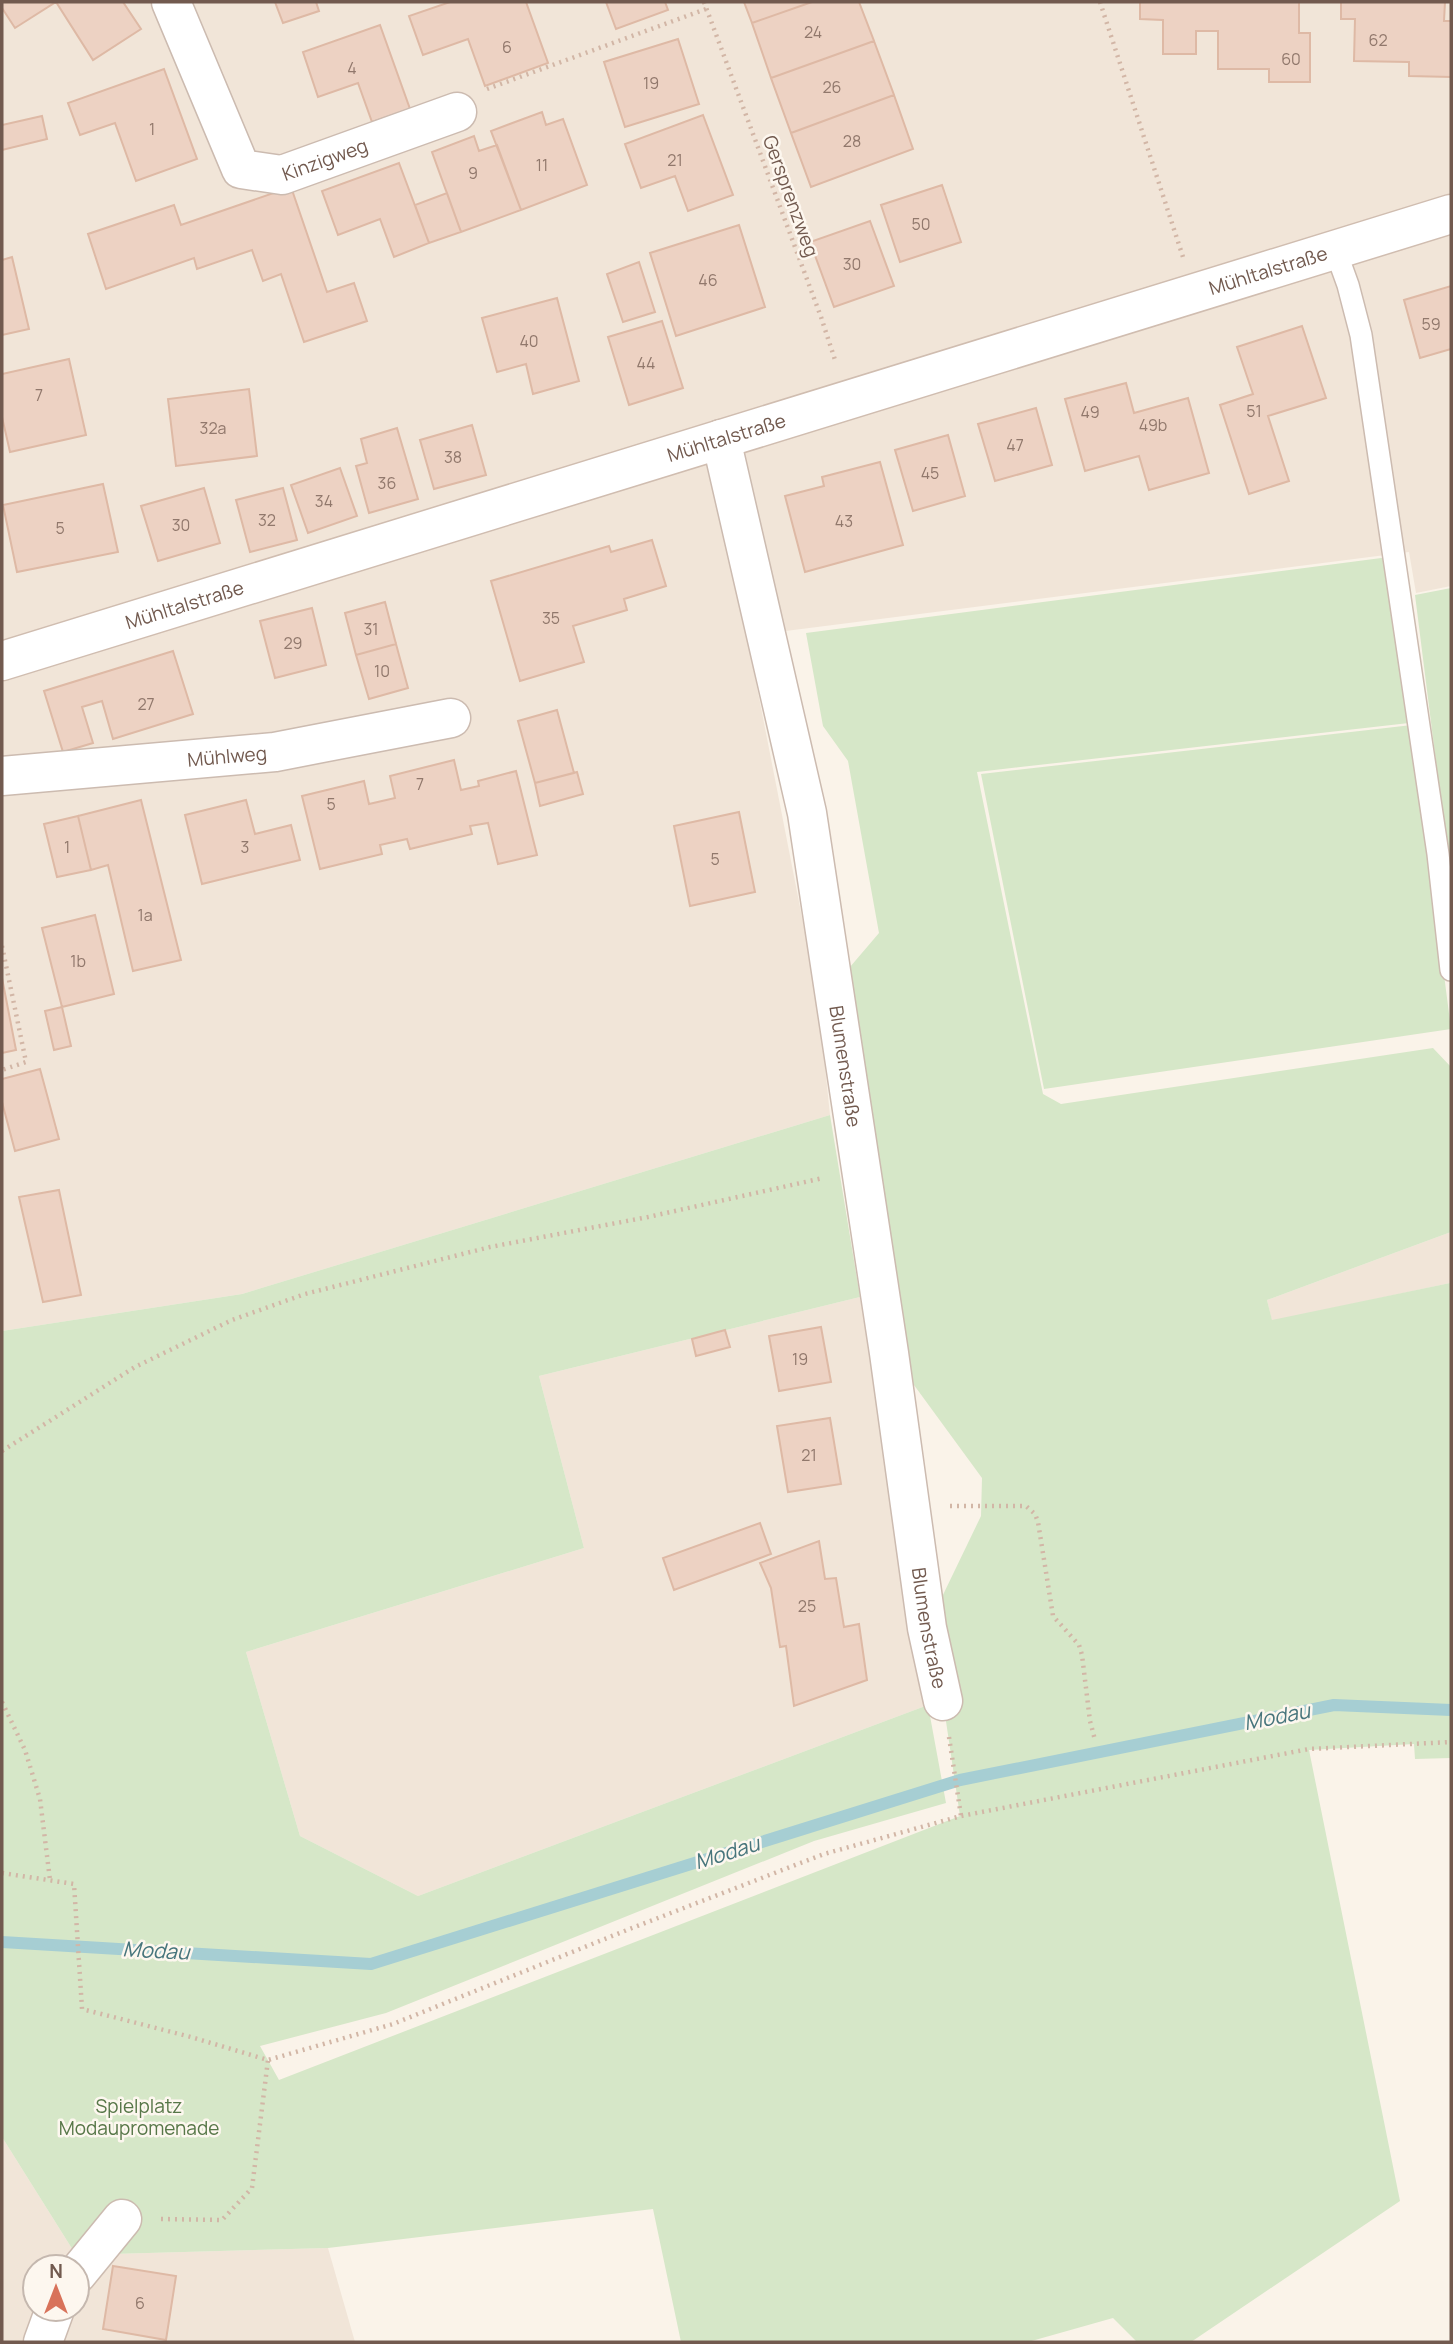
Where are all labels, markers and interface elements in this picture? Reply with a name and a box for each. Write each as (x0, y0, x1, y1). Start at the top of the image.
house number: 24 (804, 21, 822, 43)
house number: 62 (1368, 29, 1388, 51)
house number: 6 (502, 36, 512, 58)
house number: 60 (1281, 48, 1301, 70)
house number: 4 (347, 57, 357, 79)
house number: 19 (643, 72, 659, 94)
house number: 26 (822, 76, 842, 98)
house number: 1 (149, 118, 155, 140)
house number: 28 (843, 130, 861, 152)
street label: Kinzigweg (278, 132, 371, 187)
street label: Gersprenzweg (757, 132, 825, 260)
house number: 21 (667, 149, 683, 171)
house number: 11 (536, 154, 548, 176)
house number: 9 (468, 162, 478, 184)
house number: 50 (912, 213, 931, 235)
street label: Mühltalstraße (1206, 240, 1331, 301)
house number: 30 (843, 253, 861, 275)
house number: 46 (698, 269, 718, 291)
house number: 59 (1421, 313, 1441, 335)
house number: 40 (519, 330, 539, 352)
house number: 44 (636, 352, 656, 374)
house number: 7 (35, 384, 43, 406)
house number: 51 (1246, 400, 1262, 422)
house number: 49 (1080, 401, 1100, 423)
street label: Mühltalstraße (664, 407, 789, 468)
house number: 49b (1139, 414, 1167, 436)
house number: 32a (200, 417, 226, 439)
house number: 47 (1006, 434, 1024, 456)
house number: 38 (444, 446, 462, 468)
house number: 45 (921, 462, 939, 484)
house number: 36 (378, 472, 396, 494)
house number: 34 (315, 490, 333, 512)
house number: 32 (258, 509, 276, 531)
house number: 43 (835, 510, 853, 532)
house number: 30 (172, 514, 190, 536)
house number: 5 (55, 517, 65, 539)
street label: Mühltalstraße (122, 574, 247, 635)
house number: 35 (542, 607, 560, 629)
house number: 31 (363, 618, 379, 640)
house number: 29 (283, 632, 303, 654)
house number: 10 (374, 660, 390, 682)
house number: 27 (137, 693, 155, 715)
street label: Mühlweg (186, 740, 268, 773)
house number: 7 (416, 773, 424, 795)
house number: 5 (326, 793, 336, 815)
house number: 1 (64, 836, 70, 858)
house number: 3 (241, 836, 249, 858)
house number: 5 (710, 848, 720, 870)
house number: 1a (137, 904, 153, 926)
house number: 1b (70, 950, 86, 972)
street label: Blumenstraße (823, 1004, 868, 1129)
house number: 19 (792, 1348, 808, 1370)
house number: 21 (801, 1444, 817, 1466)
street label: Blumenstraße (906, 1566, 953, 1691)
house number: 25 (798, 1595, 816, 1617)
water label: Modau (1241, 1696, 1314, 1736)
water label: Modau (691, 1828, 764, 1875)
water label: Modau (122, 1934, 192, 1966)
park label: Spielplatz Modaupromenade (59, 2093, 219, 2141)
north arrow (21, 2253, 91, 2323)
text: N (49, 2258, 63, 2284)
house number: 6 (135, 2292, 145, 2314)

